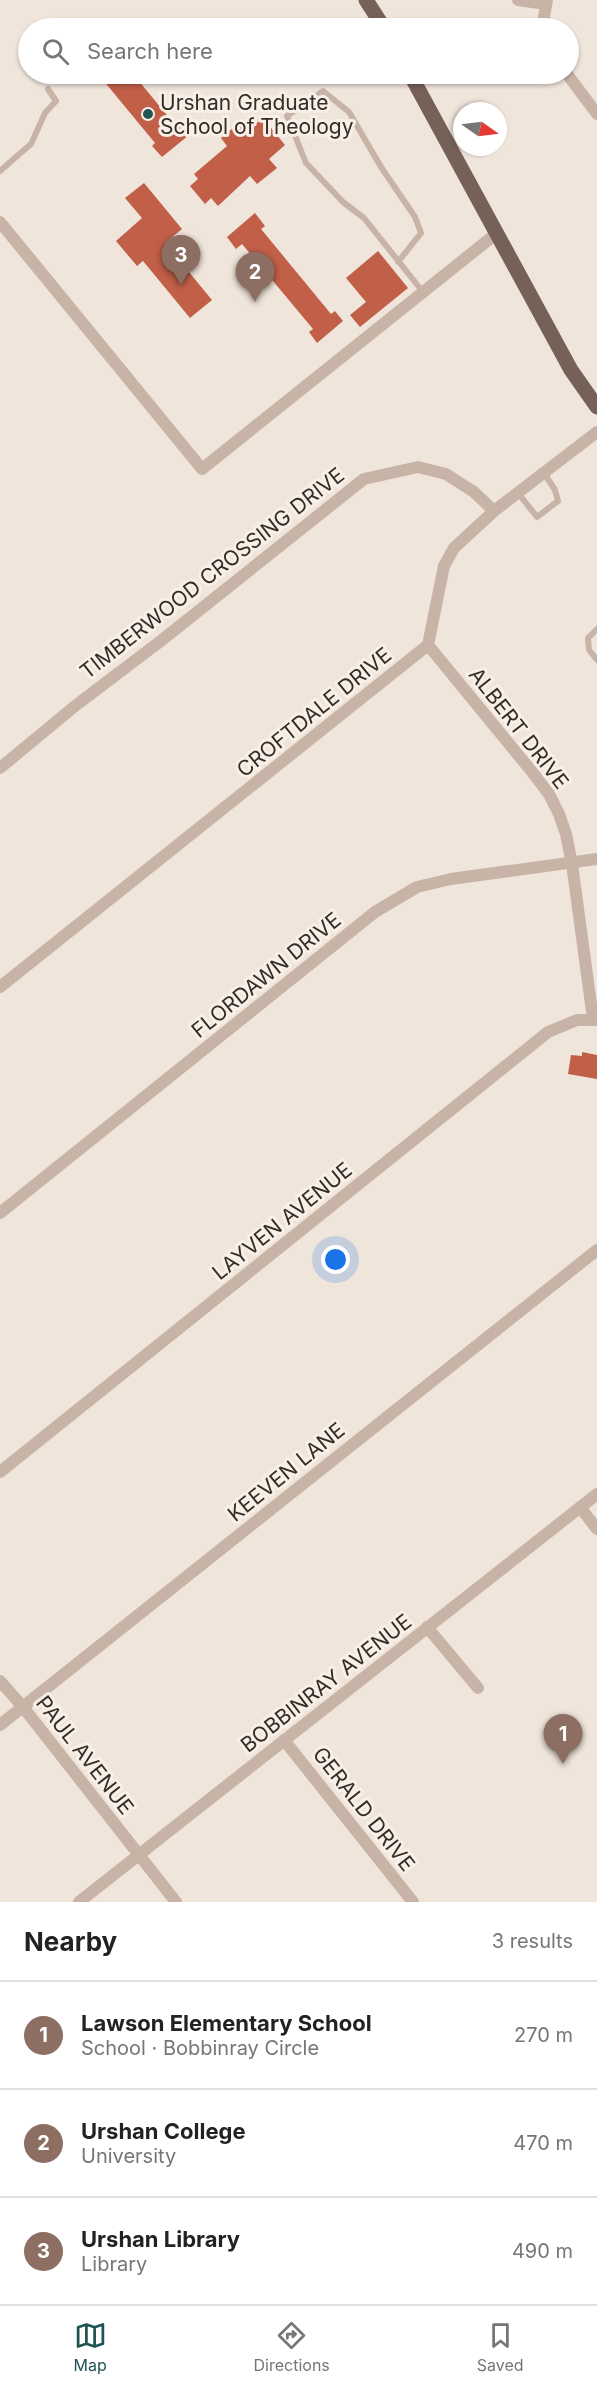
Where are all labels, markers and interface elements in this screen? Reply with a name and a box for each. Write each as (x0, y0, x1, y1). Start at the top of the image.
search box (18, 18, 579, 84)
icon: search (39, 35, 72, 68)
text: Search here (87, 38, 213, 64)
place label: Urshan Graduate School of Theology (160, 90, 354, 139)
north arrow (453, 102, 507, 156)
marker: Urshan Graduate School of Theology (141, 107, 155, 121)
pin: 3 (162, 236, 201, 285)
pin: 2 (236, 252, 274, 302)
street label: TIMBERWOOD CROSSING DRIVE (75, 462, 349, 684)
street label: CROFTDALE DRIVE (232, 642, 396, 782)
street label: ALBERT DRIVE (464, 662, 574, 794)
street label: FLORDAWN DRIVE (186, 907, 346, 1043)
street label: LAYVEN AVENUE (207, 1157, 357, 1285)
your location (321, 1245, 350, 1274)
street label: KEEVEN LANE (223, 1417, 349, 1527)
street label: BOBBINRAY AVENUE (236, 1609, 416, 1757)
street label: PAUL AVENUE (31, 1691, 139, 1819)
pin: 1 (544, 1714, 582, 1764)
street label: GERALD DRIVE (308, 1742, 420, 1876)
text: Nearby (24, 1926, 117, 1957)
text: 3 results (492, 1929, 573, 1953)
text: Lawson Elementary School (81, 2010, 372, 2036)
text: 1 (39, 2023, 48, 2047)
text: 270 m (514, 2023, 573, 2047)
text: School · Bobbinray Circle (81, 2036, 319, 2060)
text: Urshan College (81, 2118, 246, 2144)
text: 2 (37, 2131, 50, 2155)
text: 470 m (513, 2131, 573, 2155)
text: University (81, 2144, 176, 2168)
text: Urshan Library (81, 2226, 240, 2252)
text: 3 (37, 2239, 50, 2263)
text: 490 m (512, 2239, 573, 2263)
text: Library (81, 2252, 147, 2276)
tab: Map (73, 2319, 107, 2375)
tab: Directions (254, 2319, 330, 2375)
tab: Saved (477, 2319, 524, 2375)

